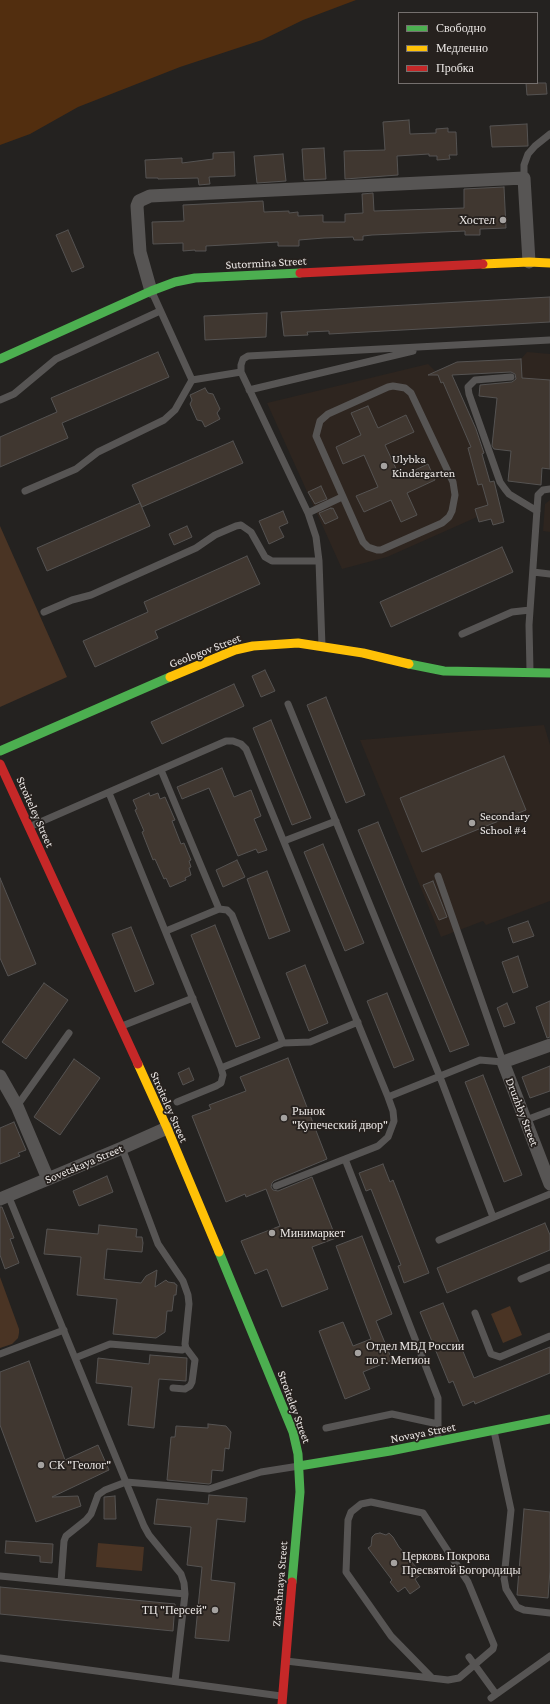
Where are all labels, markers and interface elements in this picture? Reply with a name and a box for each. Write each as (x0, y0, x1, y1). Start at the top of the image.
legend (398, 12, 538, 84)
text: Свободно (436, 21, 486, 35)
text: Медленно (436, 41, 488, 55)
text: Пробка (436, 61, 474, 75)
place label: Хостел (459, 213, 495, 227)
marker: Хостел (498, 215, 508, 225)
street label: Sutormina Street (225, 254, 307, 272)
place label: Ulybka Kindergarten (392, 452, 455, 480)
marker: Ulybka Kindergarten (379, 461, 389, 471)
street label: Geologov Street (167, 631, 243, 671)
street label: Stroiteley Street (13, 774, 57, 850)
place label: Secondary School #4 (480, 809, 530, 837)
marker: Secondary School #4 (467, 818, 477, 828)
street label: Stroiteley Street (147, 1069, 191, 1145)
street label: Druzhby Street (502, 1076, 542, 1148)
place label: Рынок "Купеческий двор" (292, 1104, 388, 1132)
marker: Рынок "Купеческий двор" (279, 1113, 289, 1123)
street label: Sovetskaya Street (43, 1141, 125, 1187)
place label: Минимаркет (280, 1226, 345, 1240)
marker: Минимаркет (267, 1228, 277, 1238)
place label: Отдел МВД России по г. Мегион (366, 1339, 464, 1367)
marker: Отдел МВД России по г. Мегион (353, 1348, 363, 1358)
street label: Stroiteley Street (274, 1369, 314, 1445)
street label: Novaya Street (389, 1420, 457, 1446)
place label: СК "Геолог" (49, 1458, 111, 1472)
marker: СК "Геолог" (36, 1460, 46, 1470)
street label: Zarechnaya Street (269, 1541, 291, 1627)
place label: Церковь Покрова Пресвятой Богородицы (402, 1549, 521, 1577)
marker: Церковь Покрова Пресвятой Богородицы (389, 1558, 399, 1568)
place label: ТЦ "Персей" (142, 1603, 207, 1617)
marker: ТЦ "Персей" (210, 1605, 220, 1615)

